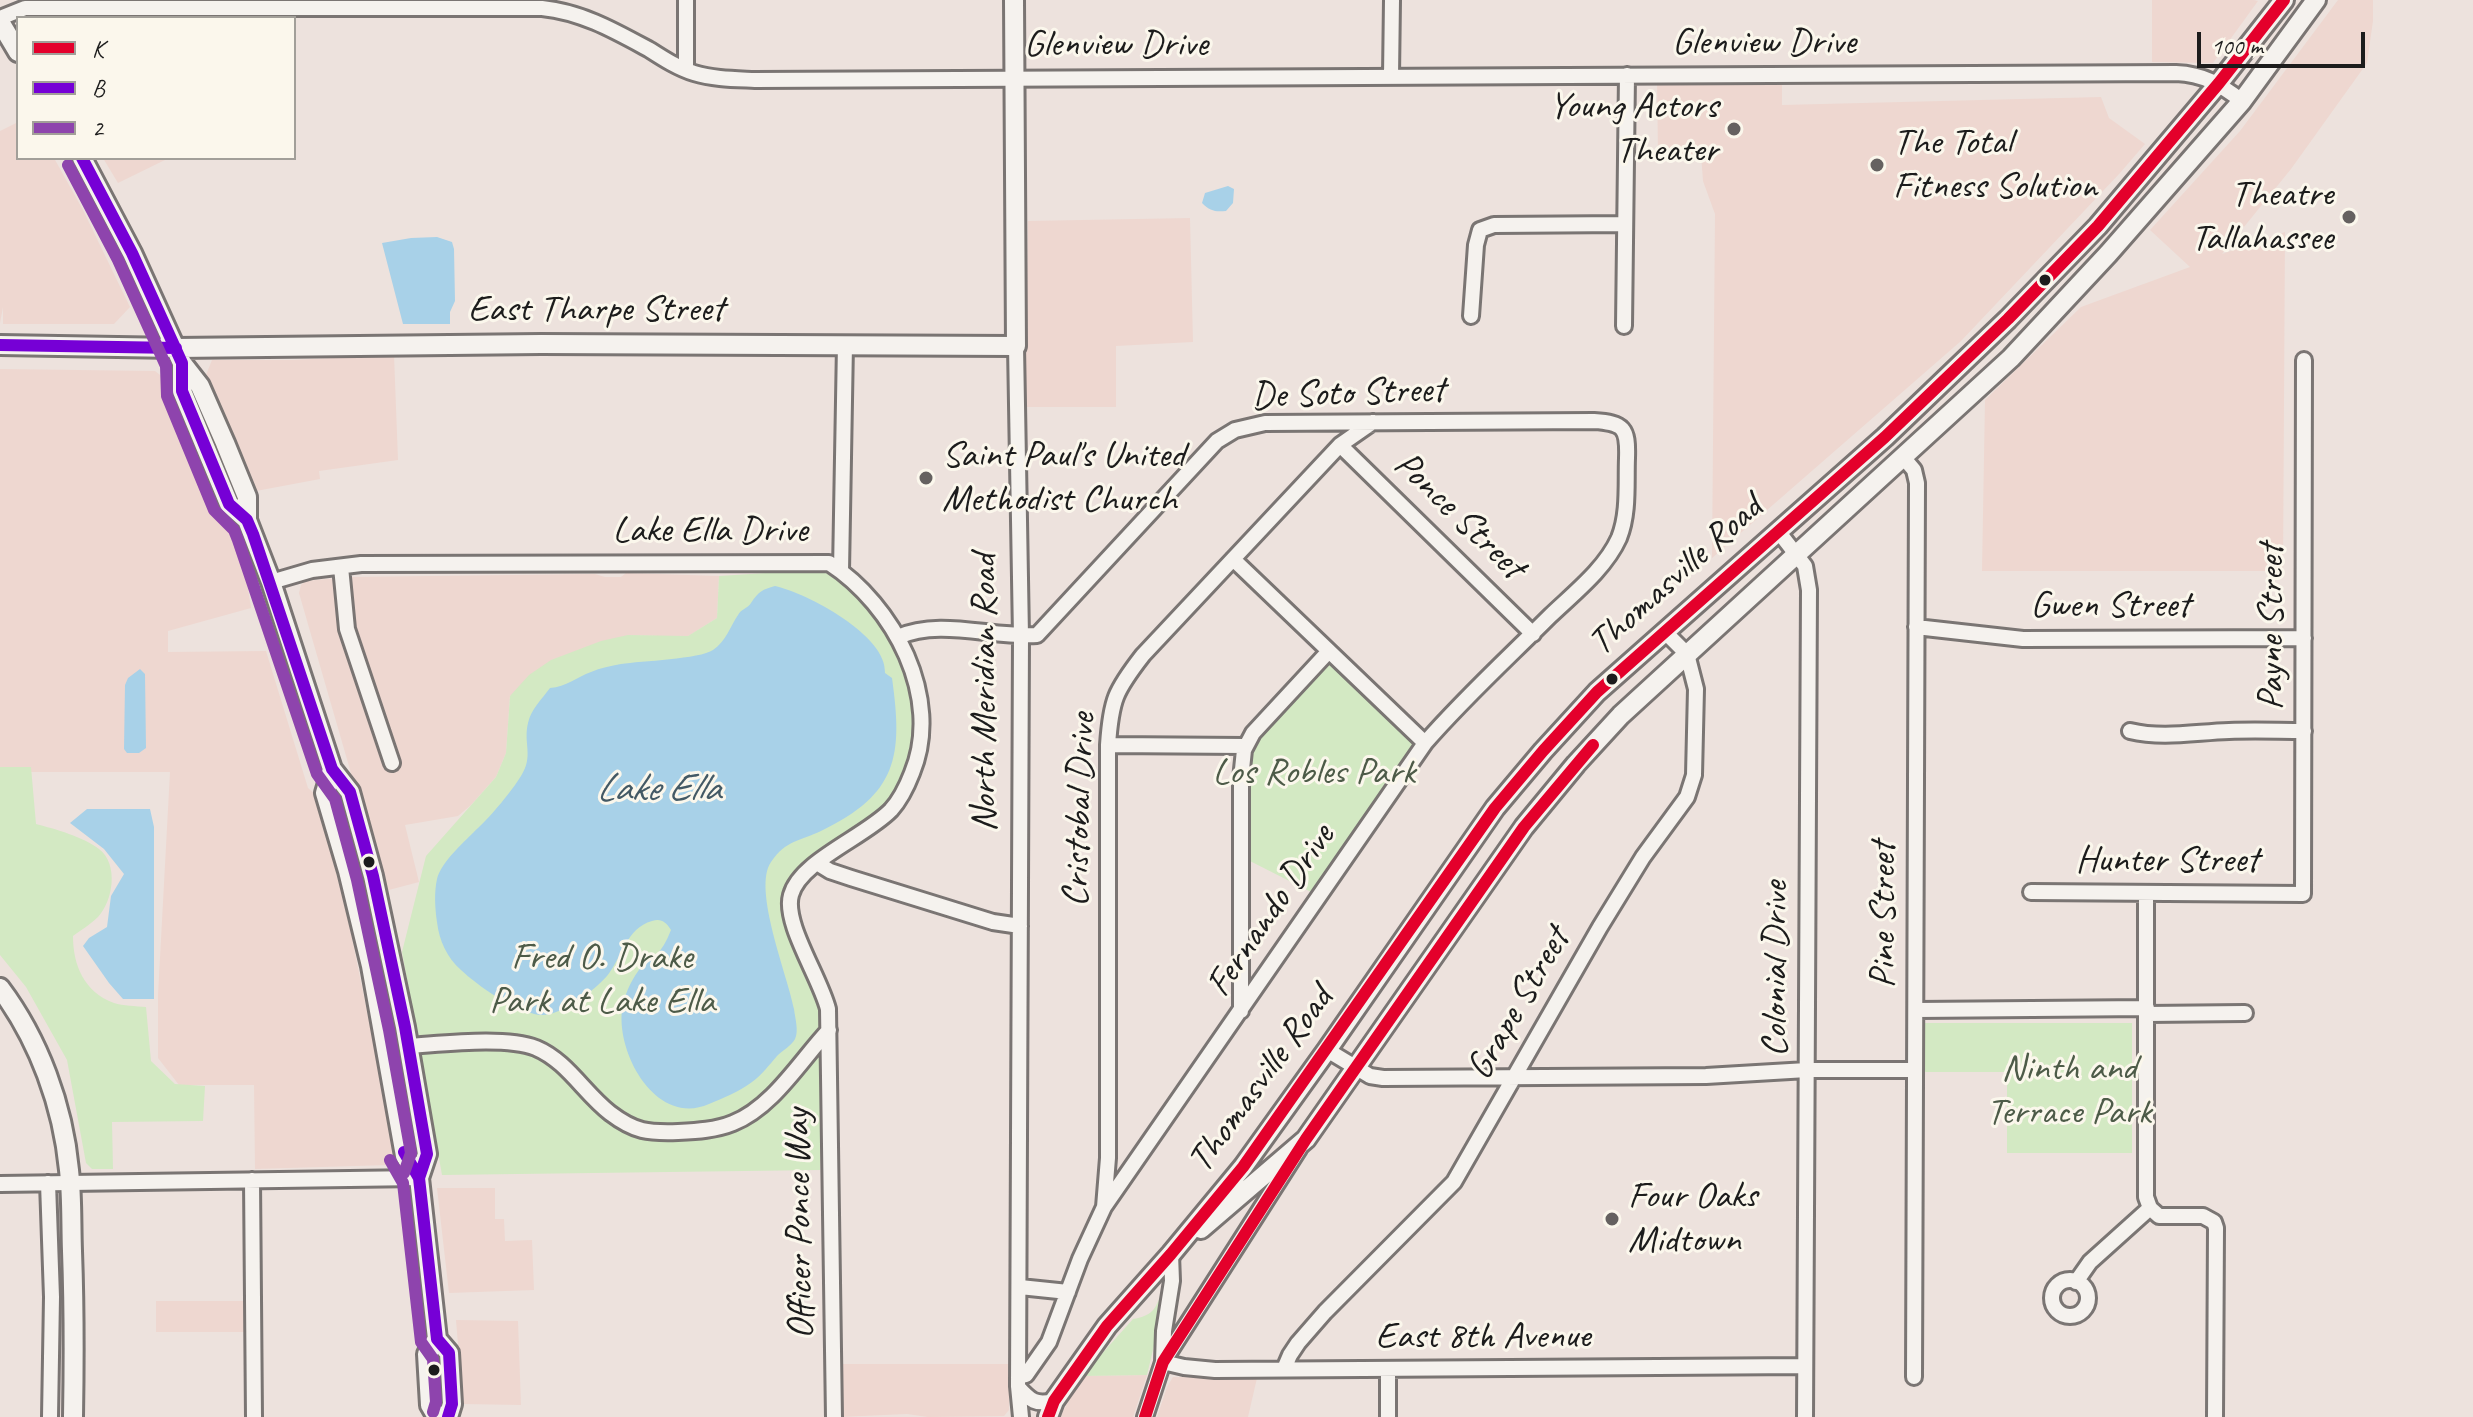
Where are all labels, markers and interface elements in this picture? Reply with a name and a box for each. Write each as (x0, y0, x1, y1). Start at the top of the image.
legend (16, 16, 296, 160)
scale bar (2201, 16, 2369, 66)
street label: Glenview Drive (1672, 20, 1856, 66)
street label: Glenview Drive (1024, 22, 1208, 68)
text: 100 m (2211, 31, 2263, 61)
text: K (92, 33, 104, 63)
text: B (92, 73, 104, 103)
place label: Young Actors Theater (1549, 84, 1718, 174)
text: 2 (92, 113, 103, 143)
marker: Young Actors Theater (1725, 120, 1743, 138)
place label: The Total Fitness Solution (1893, 120, 2097, 210)
marker: The Total Fitness Solution (1868, 156, 1886, 174)
place label: Theatre Tallahassee (2191, 172, 2333, 262)
marker: Theatre Tallahassee (2340, 208, 2358, 226)
unlabelled marker (2037, 272, 2053, 288)
street label: East Tharpe Street (468, 287, 724, 333)
street label: De Soto Street (1251, 368, 1445, 420)
place label: Saint Paul's United Methodist Church (942, 433, 1185, 522)
street label: Ponce Street (1384, 442, 1534, 590)
marker: Saint Paul's United Methodist Church (917, 469, 935, 487)
street label: Thomasville Road (1580, 486, 1772, 666)
street label: Lake Ella Drive (612, 508, 808, 554)
street label: Payne Street (2249, 544, 2295, 710)
street label: North Meridian Road (962, 554, 1008, 832)
street label: Gwen Street (2030, 583, 2190, 629)
unlabelled marker (1604, 671, 1620, 687)
street label: Cristobal Drive (1054, 712, 1106, 908)
park label: Los Robles Park (1213, 750, 1415, 796)
water label: Lake Ella (596, 766, 720, 814)
street label: Fernando Drive (1197, 816, 1345, 1006)
street label: Hunter Street (2075, 838, 2259, 884)
street label: Pine Street (1861, 842, 1907, 988)
unlabelled marker (361, 854, 377, 870)
street label: Colonial Drive (1753, 881, 1799, 1057)
street label: Grape Street (1457, 920, 1581, 1088)
park label: Fred O. Drake Park at Lake Ella (489, 935, 715, 1024)
street label: Thomasville Road (1178, 978, 1344, 1182)
park label: Ninth and Terrace Park (1987, 1046, 2151, 1136)
street label: Officer Ponce Way (775, 1108, 825, 1340)
place label: Four Oaks Midtown (1628, 1174, 1757, 1264)
marker: Four Oaks Midtown (1603, 1210, 1621, 1228)
street label: East 8th Avenue (1376, 1314, 1590, 1360)
unlabelled marker (426, 1362, 442, 1378)

